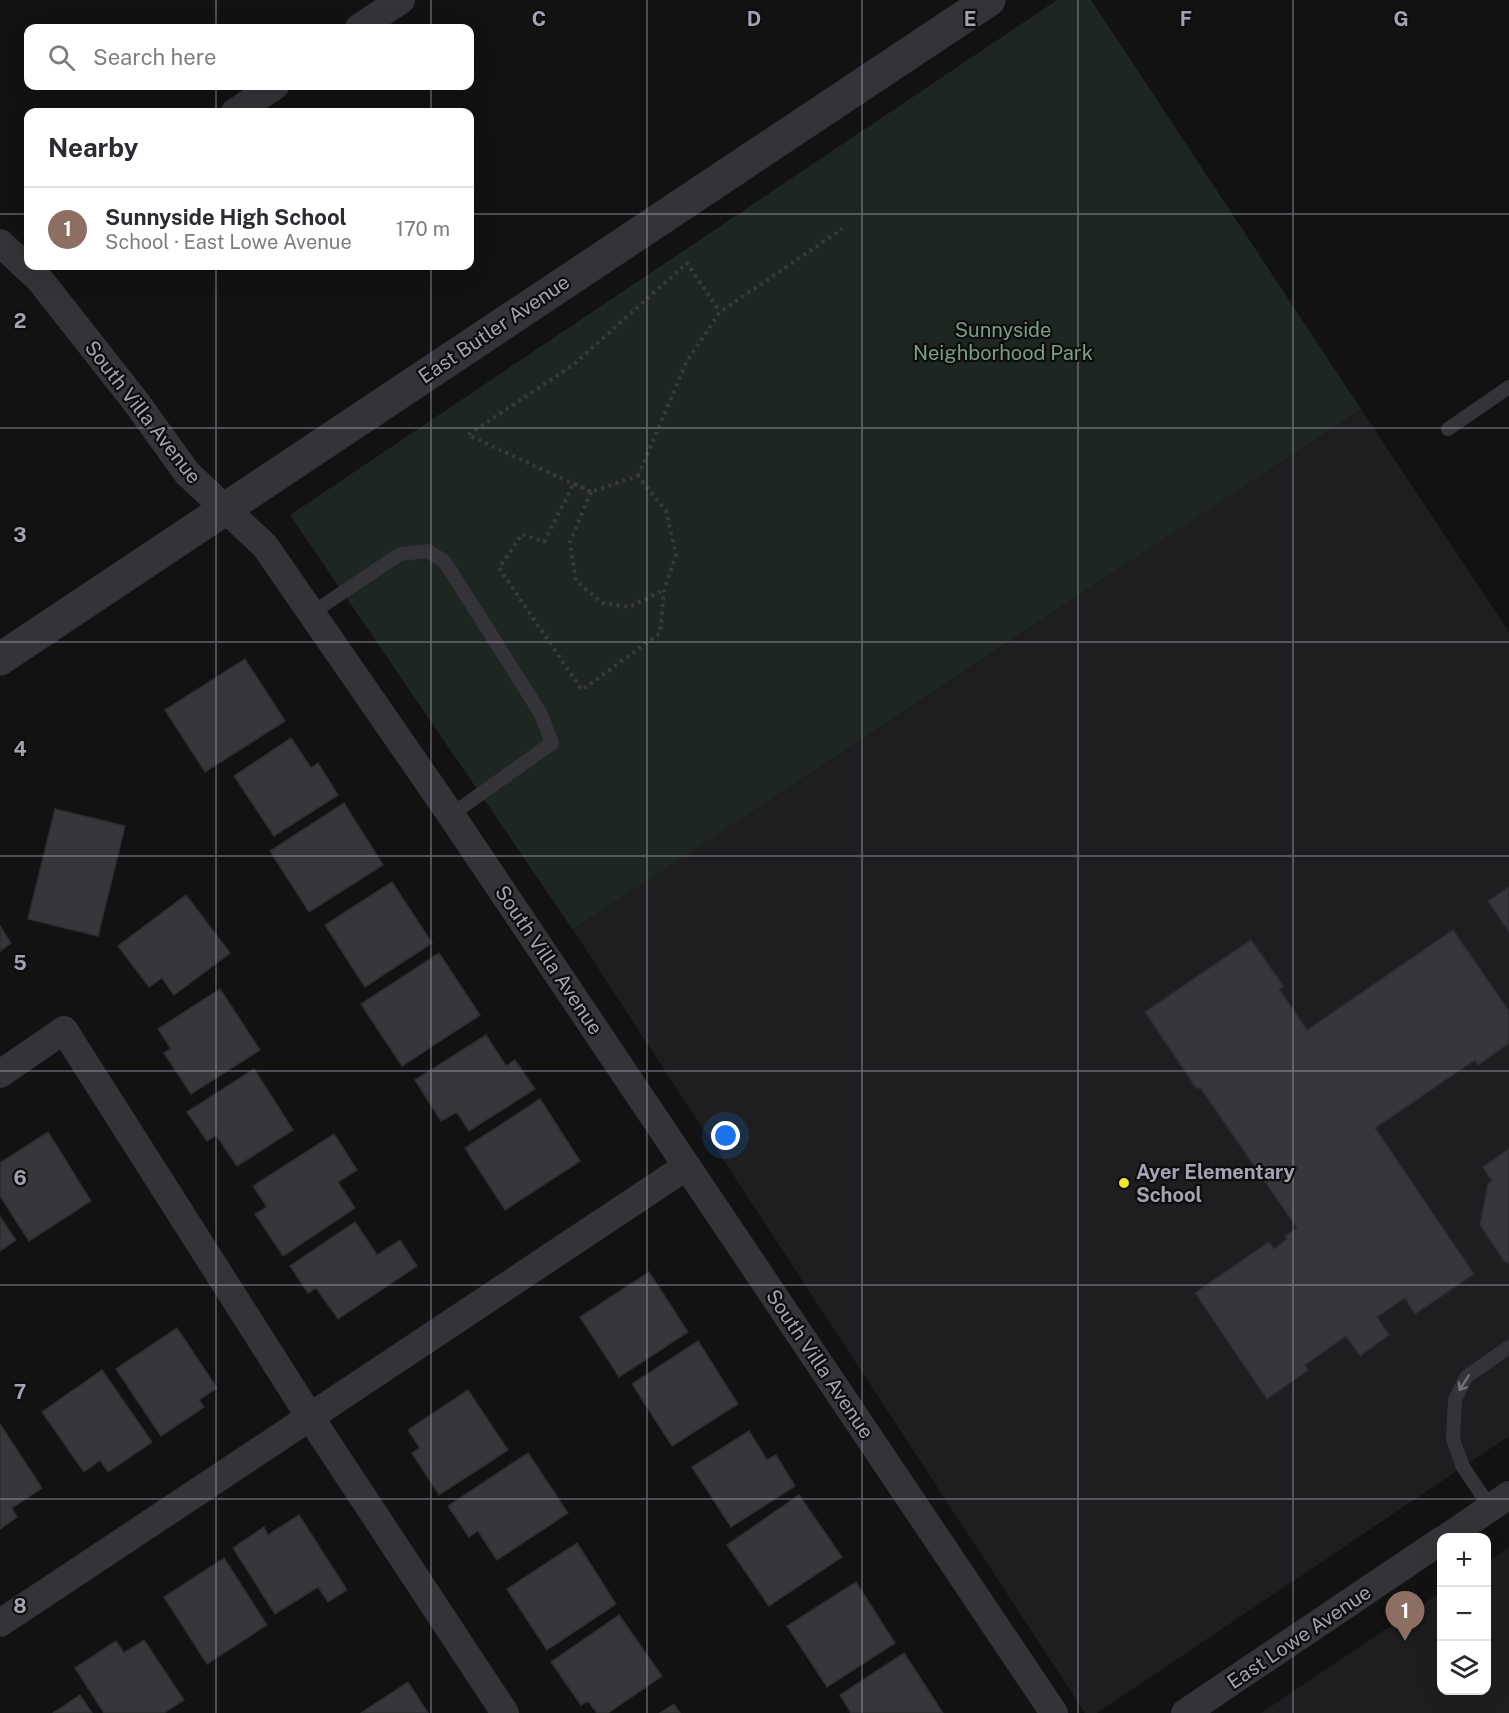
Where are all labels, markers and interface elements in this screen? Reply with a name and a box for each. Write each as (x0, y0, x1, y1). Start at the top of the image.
text: C (532, 7, 546, 31)
text: D (747, 7, 761, 31)
text: E (964, 7, 976, 31)
text: F (1180, 7, 1192, 31)
text: G (1393, 7, 1409, 31)
search box (24, 24, 474, 90)
icon: search (45, 41, 78, 74)
text: Search here (93, 44, 217, 70)
text: Nearby (48, 132, 138, 163)
text: Sunnyside High School (105, 204, 347, 230)
text: 1 (63, 217, 72, 241)
text: 170 m (396, 217, 450, 241)
text: School · East Lowe Avenue (105, 230, 352, 254)
street label: East Butler Avenue (414, 270, 574, 388)
text: 2 (14, 309, 26, 333)
park label: Sunnyside Neighborhood Park (913, 318, 1093, 365)
street label: South Villa Avenue (80, 336, 206, 488)
text: 3 (13, 523, 27, 547)
text: 4 (13, 737, 27, 761)
street label: South Villa Avenue (490, 881, 608, 1039)
text: 5 (13, 951, 27, 975)
your location (711, 1121, 740, 1150)
place label: Ayer Elementary School (1136, 1160, 1295, 1207)
text: 6 (13, 1166, 27, 1190)
marker: Ayer Elementary School (1117, 1176, 1131, 1190)
street label: South Villa Avenue (761, 1285, 879, 1443)
one-way arrow (1458, 1374, 1470, 1391)
text: 7 (14, 1380, 26, 1404)
map controls (1437, 1533, 1491, 1695)
button: + (1437, 1533, 1491, 1587)
street label: East Lowe Avenue (1223, 1580, 1375, 1694)
button: − (1437, 1587, 1491, 1641)
pin: 1 (1386, 1592, 1424, 1641)
text: 8 (13, 1594, 27, 1618)
button: layers (1437, 1641, 1491, 1695)

